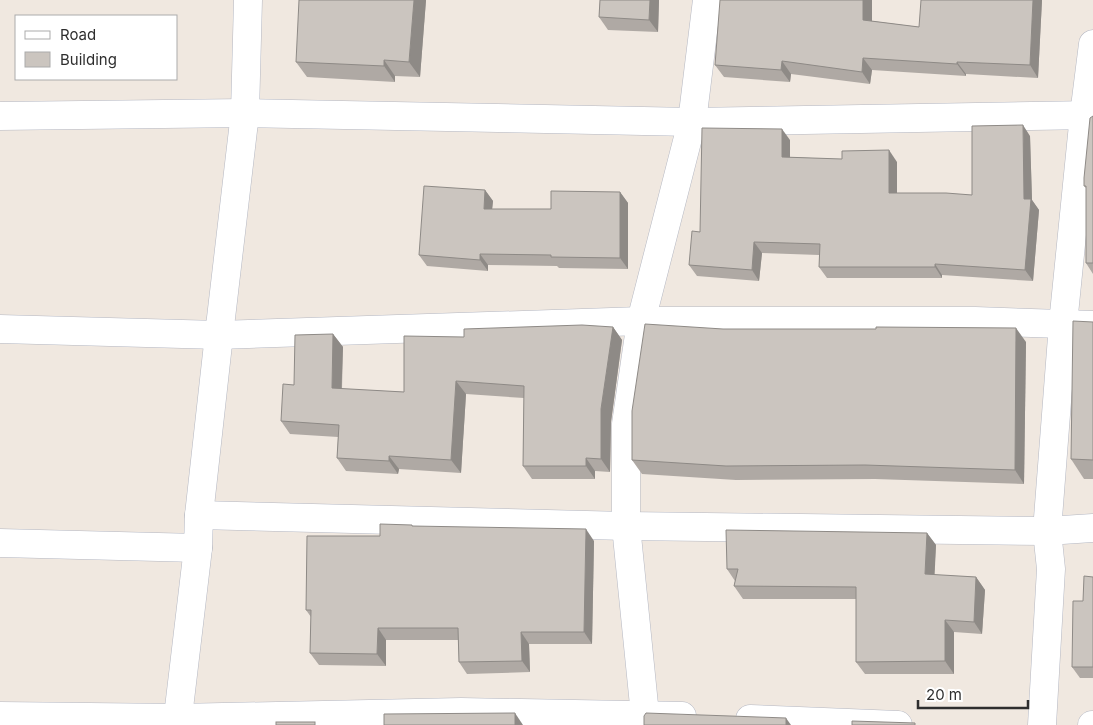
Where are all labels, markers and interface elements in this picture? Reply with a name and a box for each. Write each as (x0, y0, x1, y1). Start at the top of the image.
legend (15, 15, 178, 80)
text: Road (60, 25, 96, 44)
text: Building (60, 50, 117, 69)
scale bar (918, 678, 1028, 710)
text: 20 m (926, 685, 962, 704)

